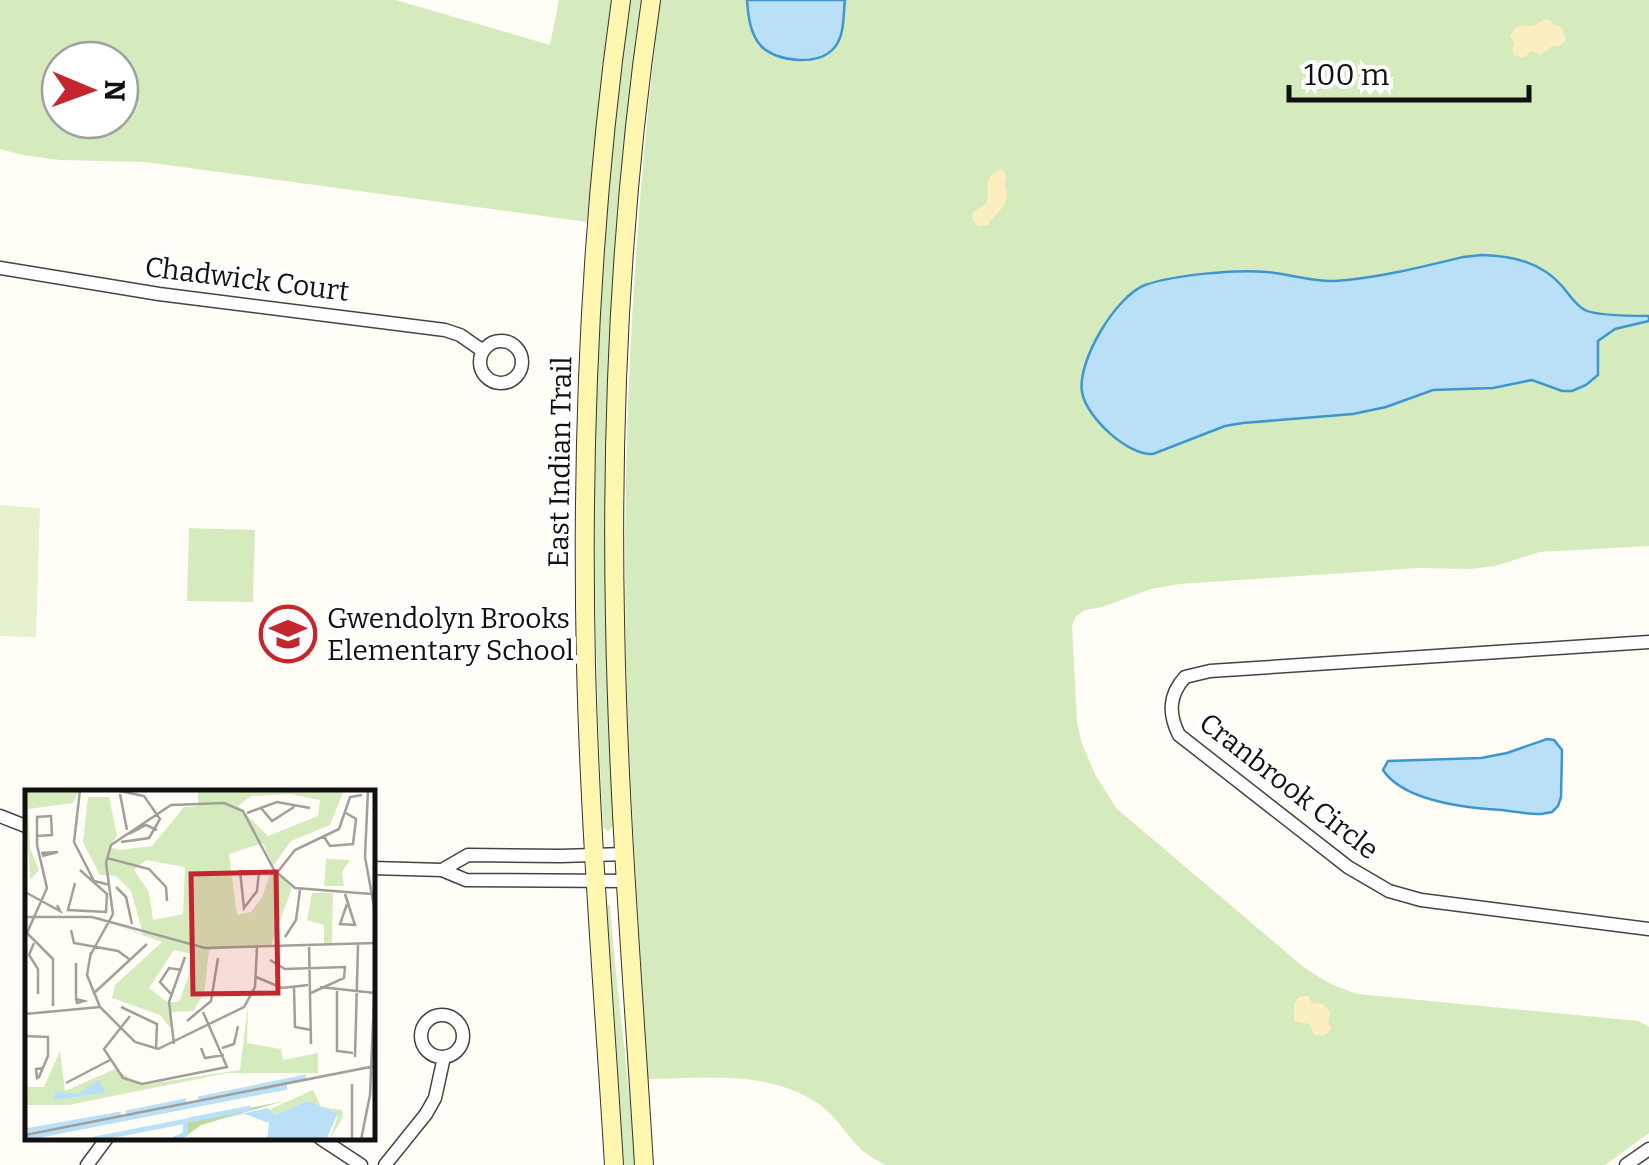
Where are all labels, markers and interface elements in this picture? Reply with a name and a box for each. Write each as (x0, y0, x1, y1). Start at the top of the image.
north arrow (40, 40, 140, 140)
scale bar (1289, 40, 1529, 102)
text: 100 m (1304, 57, 1390, 93)
text: N (98, 79, 131, 102)
street label: Chadwick Court (143, 250, 351, 308)
street label: East Indian Trail (542, 356, 578, 568)
place label: Gwendolyn Brooks Elementary School (327, 602, 574, 667)
school or university icon: Gwendolyn Brooks Elementary School (258, 604, 318, 664)
street label: Cranbrook Circle (1193, 706, 1385, 866)
inset map (25, 790, 375, 1140)

